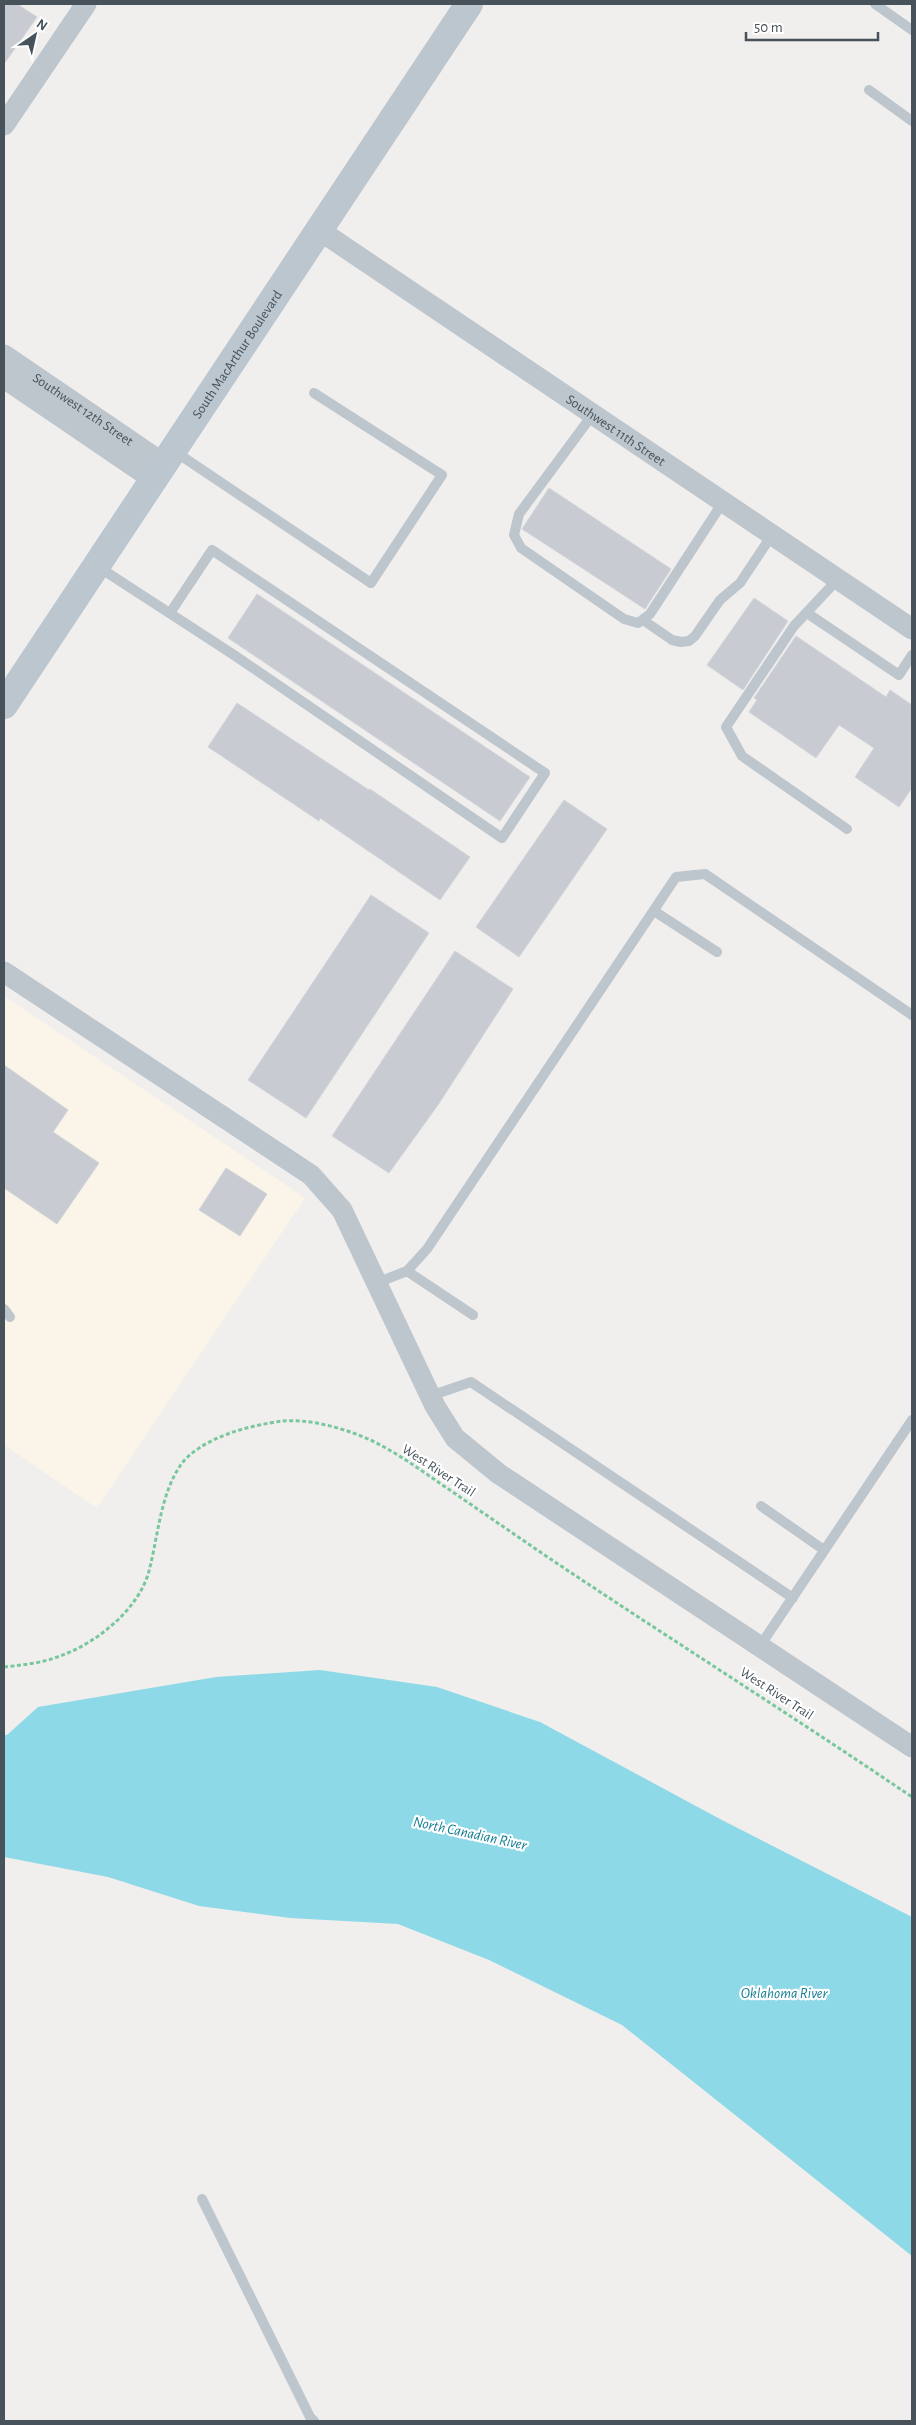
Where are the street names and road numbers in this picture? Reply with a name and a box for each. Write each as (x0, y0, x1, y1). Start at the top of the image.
street label: South MacArthur Boulevard (190, 288, 285, 421)
street label: Southwest 12th Street (30, 371, 136, 449)
street label: Southwest 11th Street (563, 392, 668, 469)
street label: West River Trail (399, 1442, 478, 1500)
street label: West River Trail (737, 1665, 816, 1723)

